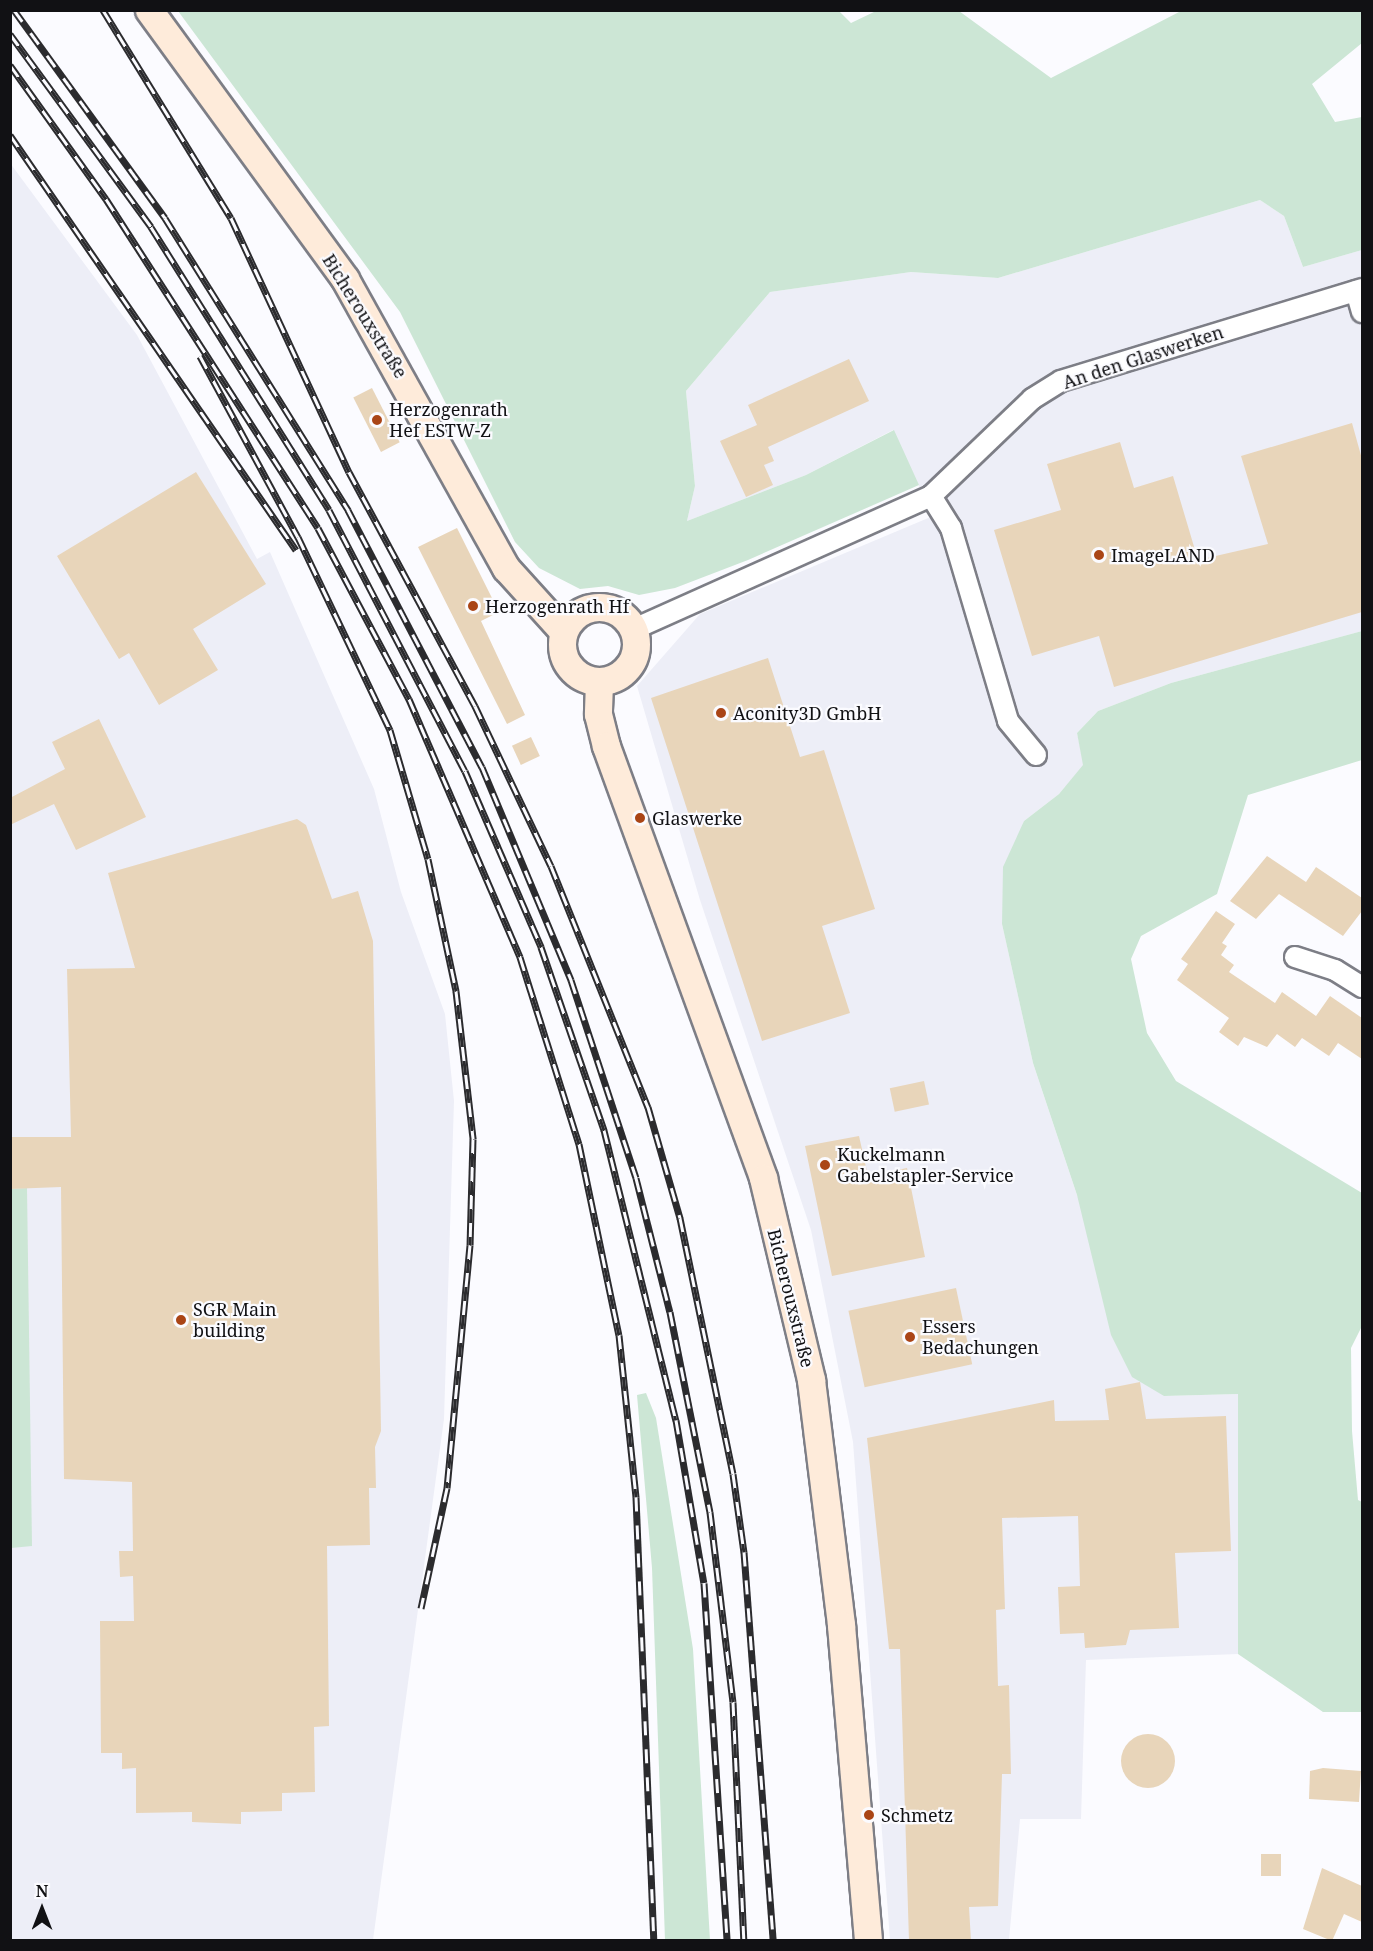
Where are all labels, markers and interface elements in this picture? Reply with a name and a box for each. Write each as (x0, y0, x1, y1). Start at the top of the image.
street label: Bicherouxstraße (318, 250, 412, 382)
street label: An den Glaswerken (1060, 321, 1226, 393)
place label: Herzogenrath Hef ESTW-Z (389, 399, 508, 442)
marker: Herzogenrath Hef ESTW-Z (370, 413, 384, 427)
place label: ImageLAND (1111, 544, 1215, 566)
marker: ImageLAND (1092, 548, 1106, 562)
place label: Herzogenrath Hf (485, 595, 630, 617)
marker: Herzogenrath Hf (466, 599, 480, 613)
place label: Aconity3D GmbH (733, 702, 881, 724)
marker: Aconity3D GmbH (714, 706, 728, 720)
place label: Glaswerke (652, 807, 742, 829)
marker: Glaswerke (633, 811, 647, 825)
place label: Kuckelmann Gabelstapler-Service (837, 1144, 1014, 1186)
marker: Kuckelmann Gabelstapler-Service (818, 1158, 832, 1172)
street label: Bicherouxstraße (763, 1226, 819, 1370)
place label: SGR Main building (193, 1299, 277, 1342)
marker: SGR Main building (174, 1313, 188, 1327)
place label: Essers Bedachungen (922, 1316, 1039, 1358)
marker: Essers Bedachungen (903, 1330, 917, 1344)
place label: Schmetz (881, 1804, 953, 1826)
marker: Schmetz (862, 1808, 876, 1822)
north arrow (12, 1879, 72, 1939)
text: N (36, 1880, 48, 1902)

